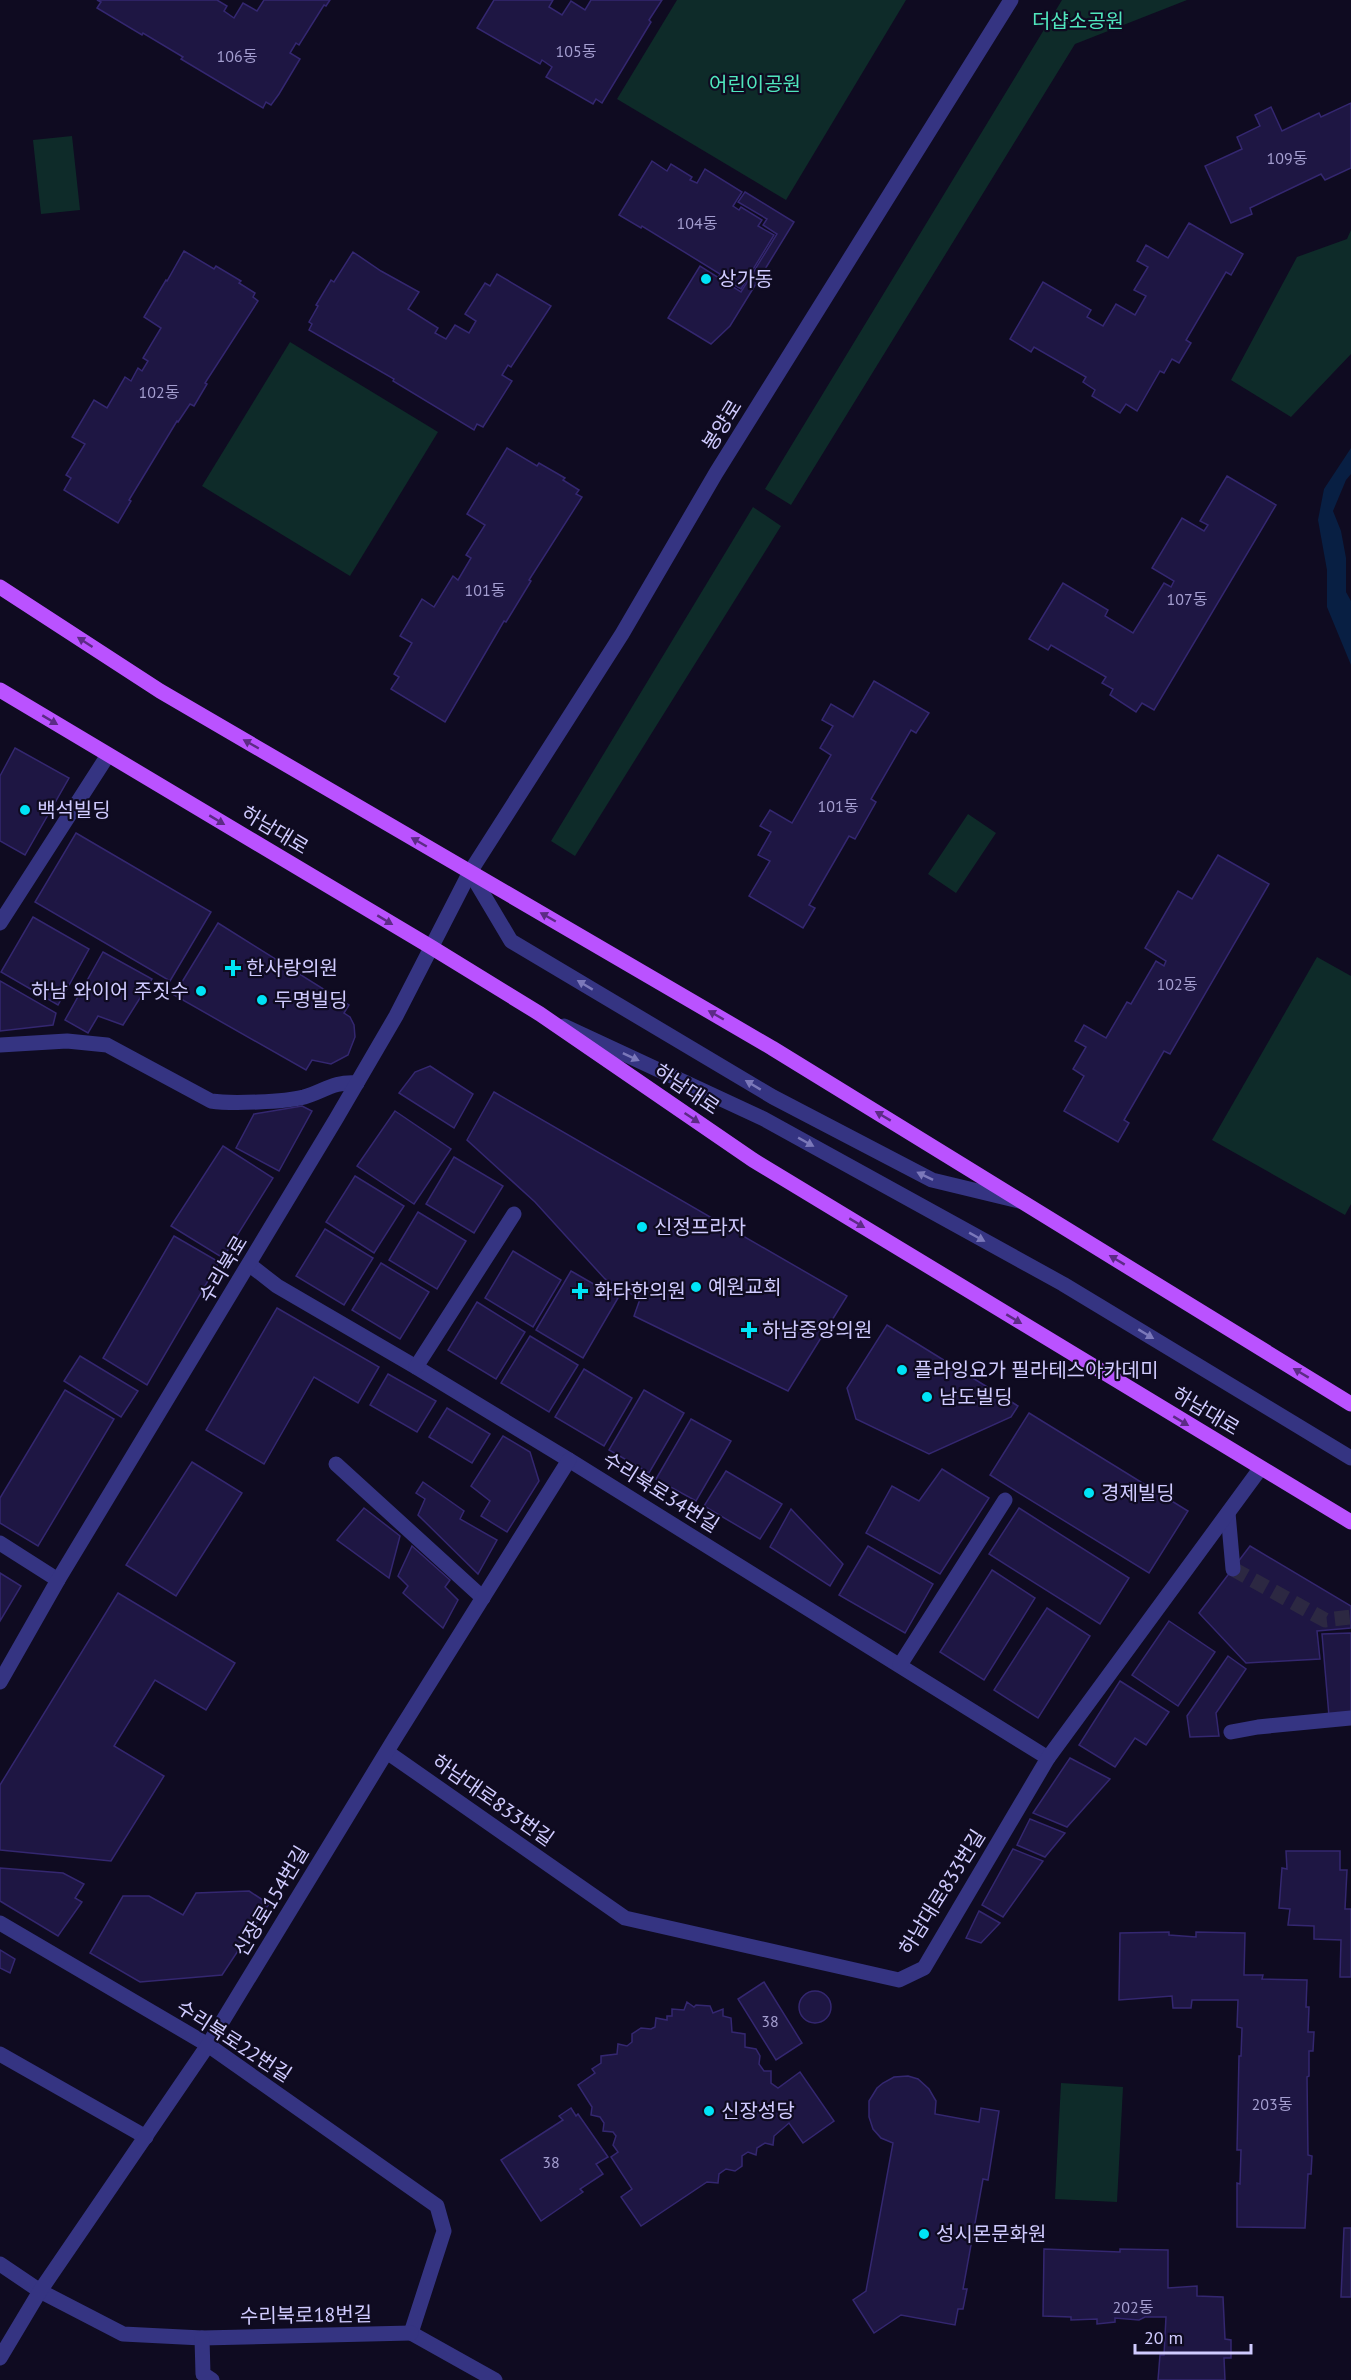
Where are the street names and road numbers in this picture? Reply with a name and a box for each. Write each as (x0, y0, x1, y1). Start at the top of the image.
street label: 봉양로 (696, 395, 748, 455)
street label: 하남대로 (237, 800, 313, 860)
street label: 하남대로 (649, 1058, 725, 1120)
street label: 수리북로 (193, 1231, 253, 1307)
street label: 하남대로 (1168, 1381, 1244, 1441)
street label: 수리북로34번길 (598, 1446, 724, 1538)
street label: 하남대로833번길 (427, 1748, 559, 1852)
street label: 하남대로833번길 (893, 1824, 991, 1960)
street label: 신장로154번길 (228, 1841, 314, 1961)
street label: 수리북로22번길 (171, 1994, 297, 2088)
street label: 수리북로18번길 (240, 2301, 372, 2329)

